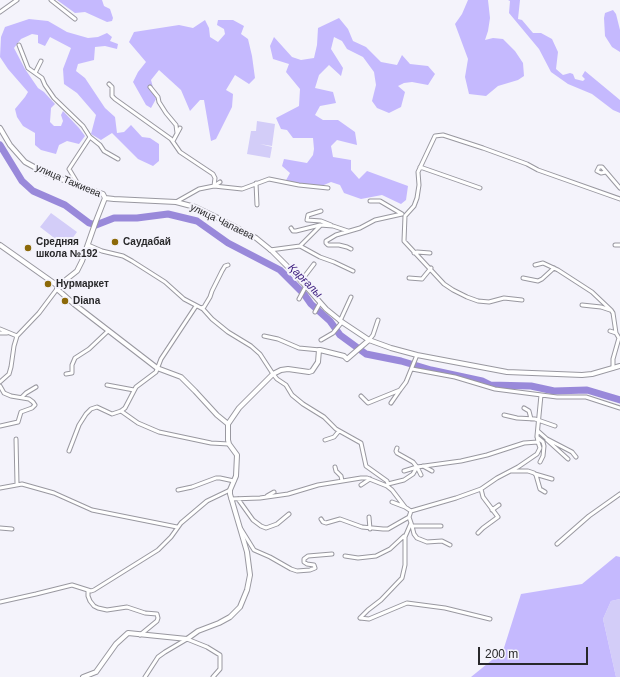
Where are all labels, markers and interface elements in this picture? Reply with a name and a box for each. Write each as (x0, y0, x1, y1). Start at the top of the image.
street label: улица Тажиева (33, 162, 103, 200)
street label: улица Чапаева (188, 201, 256, 243)
place label: Средняя школа №192 (36, 236, 98, 260)
place label: Саудабай (123, 236, 171, 248)
marker: Саудабай (110, 237, 120, 247)
marker: Средняя школа №192 (23, 243, 33, 253)
water label: Қарғалы (285, 261, 325, 301)
place label: Нурмаркет (56, 278, 109, 290)
marker: Нурмаркет (43, 279, 53, 289)
place label: Diana (73, 295, 100, 307)
marker: Diana (60, 296, 70, 306)
scale bar (480, 639, 590, 665)
text: 200 m (485, 647, 518, 661)

